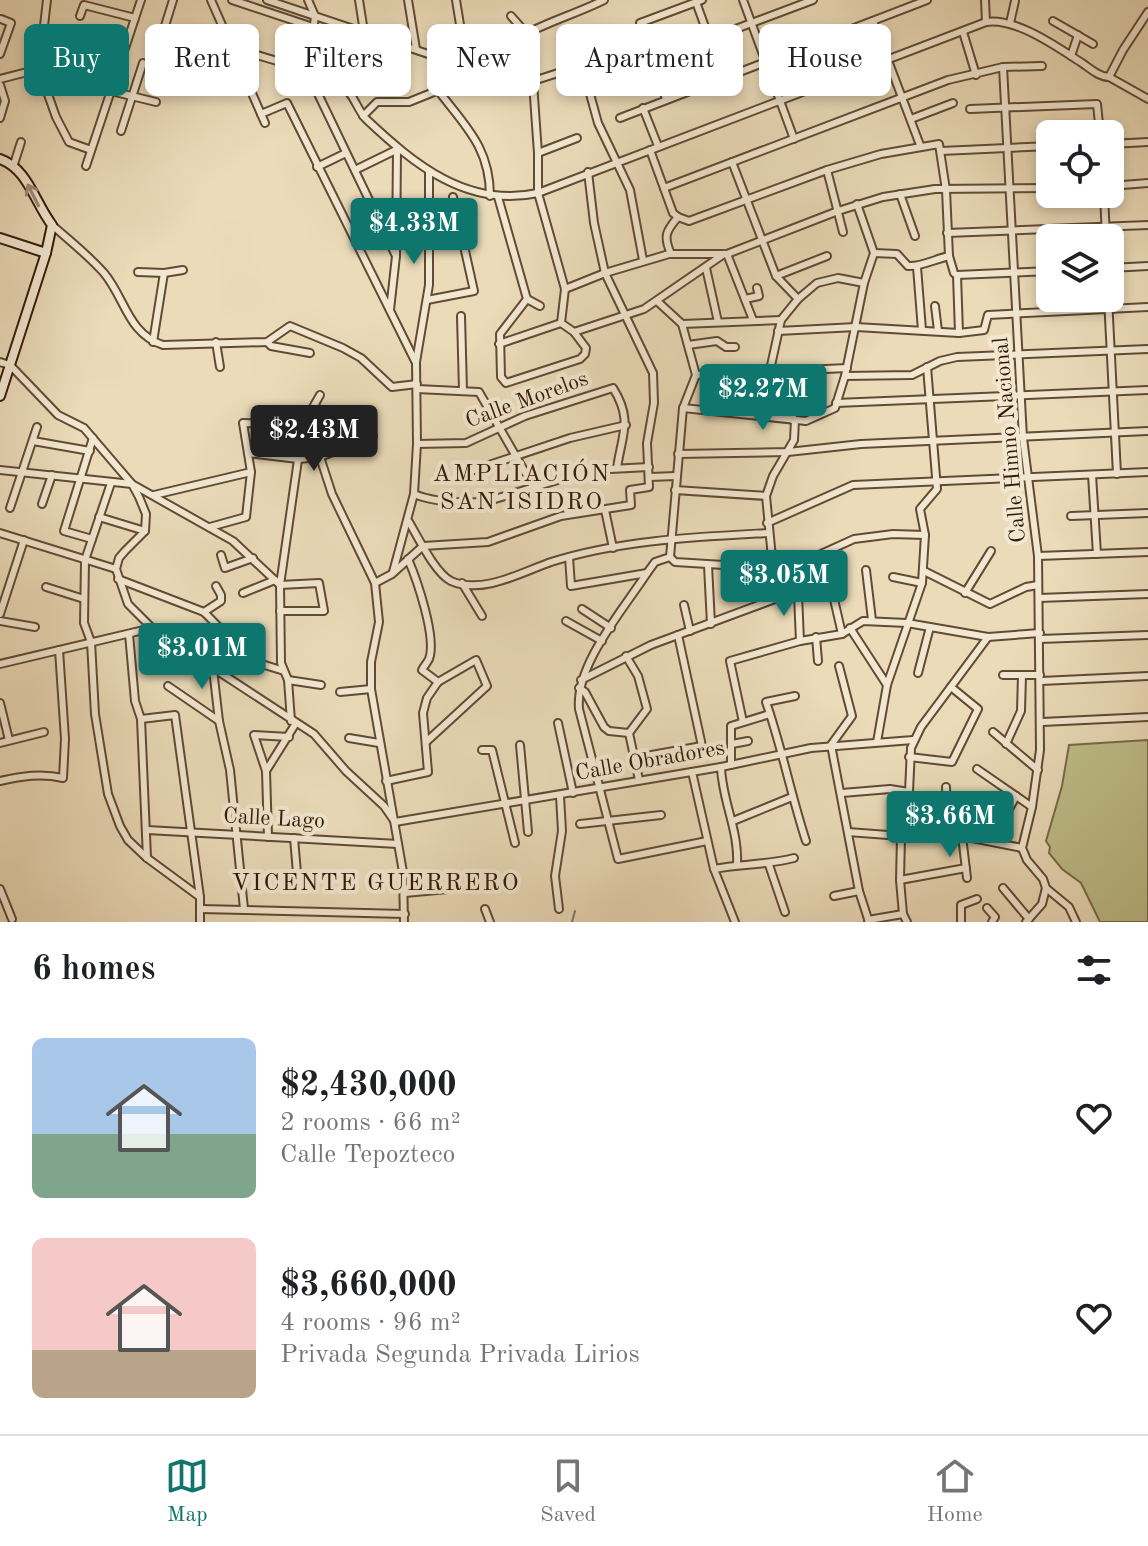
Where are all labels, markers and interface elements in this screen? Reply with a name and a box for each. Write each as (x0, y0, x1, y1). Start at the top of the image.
chip: Buy (24, 24, 129, 96)
chip: Rent (145, 24, 259, 96)
chip: Filters (275, 24, 411, 96)
chip: New (427, 24, 540, 96)
chip: Apartment (556, 24, 743, 96)
chip: House (759, 24, 891, 96)
map controls (1036, 120, 1124, 312)
button: locate (1036, 120, 1124, 208)
one-way arrow (25, 183, 41, 207)
pin: $4.33M (349, 198, 479, 266)
text: $4.33M (369, 211, 459, 237)
button: layers (1036, 224, 1124, 312)
street label: Calle Himno Nacional (990, 336, 1030, 544)
pin: $2.27M (698, 364, 828, 432)
street label: Calle Morelos (463, 368, 591, 432)
text: $2.27M (718, 377, 808, 403)
pin: $2.43M (249, 405, 379, 473)
text: $2.43M (269, 418, 359, 444)
district label: AMPLIACIÓN SAN ISIDRO (433, 458, 611, 515)
pin: $3.05M (719, 550, 849, 618)
text: $3.05M (739, 563, 829, 589)
pin: $3.01M (137, 623, 267, 691)
text: $3.01M (157, 636, 247, 662)
street label: Calle Obradores (574, 737, 726, 785)
pin: $3.66M (885, 791, 1015, 859)
text: $3.66M (905, 804, 995, 830)
street label: Calle Lago (222, 805, 326, 833)
district label: VICENTE GUERRERO (232, 872, 521, 896)
icon: filters (1072, 948, 1116, 992)
text: 6 homes (32, 953, 155, 987)
text: $2,430,000 (280, 1069, 457, 1103)
icon: home (96, 1070, 192, 1166)
icon: heart (1072, 1096, 1116, 1140)
text: 2 rooms · 66 m² (280, 1110, 461, 1136)
text: Calle Tepozteco (280, 1142, 455, 1168)
text: $3,660,000 (280, 1269, 457, 1303)
icon: home (96, 1270, 192, 1366)
icon: heart (1072, 1296, 1116, 1340)
text: 4 rooms · 96 m² (280, 1310, 461, 1336)
text: Privada Segunda Privada Lirios (280, 1342, 640, 1368)
tab: Map (165, 1454, 209, 1529)
tab: Saved (540, 1454, 596, 1529)
tab: Home (927, 1454, 983, 1529)

